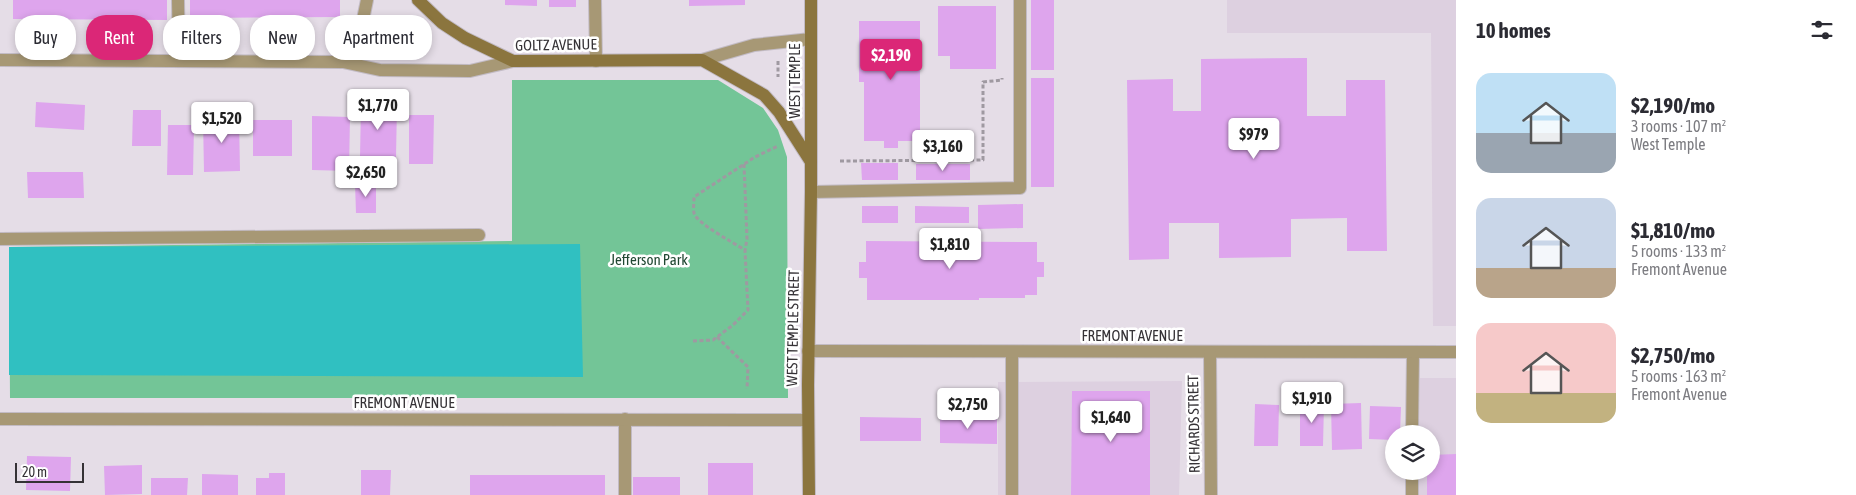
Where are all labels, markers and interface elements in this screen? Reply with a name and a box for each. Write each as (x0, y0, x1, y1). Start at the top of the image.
chip: Buy (15, 15, 76, 60)
chip: Rent (86, 15, 153, 60)
chip: Filters (163, 15, 240, 60)
chip: New (250, 15, 315, 60)
chip: Apartment (325, 15, 432, 60)
icon: filters (1808, 16, 1836, 44)
text: 10 homes (1476, 18, 1551, 42)
street label: GOLTZ AVENUE (515, 35, 597, 54)
pin: $2,190 (850, 38, 932, 81)
street label: WEST TEMPLE (786, 43, 803, 118)
text: $2,190 (871, 46, 911, 64)
pin: $1,770 (337, 88, 419, 131)
icon: home (1516, 93, 1576, 153)
text: $2,190/mo (1631, 93, 1715, 117)
text: $1,770 (358, 96, 398, 114)
pin: $1,520 (181, 102, 263, 144)
text: $1,520 (202, 109, 242, 127)
text: 3 rooms · 107 m² (1631, 117, 1726, 135)
pin: $979 (1224, 118, 1284, 160)
text: $979 (1239, 125, 1269, 143)
pin: $3,160 (902, 130, 984, 172)
text: West Temple (1631, 135, 1706, 153)
text: $3,160 (923, 137, 963, 155)
pin: $2,650 (325, 156, 407, 198)
text: $2,650 (346, 163, 386, 181)
icon: home (1516, 218, 1576, 278)
text: $1,810/mo (1631, 218, 1715, 242)
pin: $1,810 (909, 228, 991, 270)
text: $1,810 (930, 235, 970, 253)
text: 5 rooms · 133 m² (1631, 242, 1726, 260)
park label: Jefferson Park (610, 251, 688, 268)
text: Fremont Avenue (1631, 260, 1727, 278)
street label: WEST TEMPLE STREET (783, 269, 802, 386)
street label: FREMONT AVENUE (1081, 327, 1183, 344)
icon: home (1516, 343, 1576, 403)
text: $2,750/mo (1631, 343, 1715, 367)
text: 5 rooms · 163 m² (1631, 367, 1726, 385)
street label: RICHARDS STREET (1184, 374, 1203, 473)
pin: $1,910 (1271, 382, 1353, 424)
text: Fremont Avenue (1631, 385, 1727, 403)
pin: $2,750 (927, 388, 1009, 430)
text: $1,910 (1292, 389, 1332, 407)
street label: FREMONT AVENUE (353, 394, 455, 411)
text: $2,750 (948, 395, 988, 413)
pin: $1,640 (1070, 400, 1152, 443)
text: $1,640 (1091, 408, 1131, 426)
map controls (1385, 425, 1440, 480)
button: layers (1385, 425, 1440, 480)
scale bar (15, 460, 84, 483)
text: 20 m (22, 464, 47, 480)

